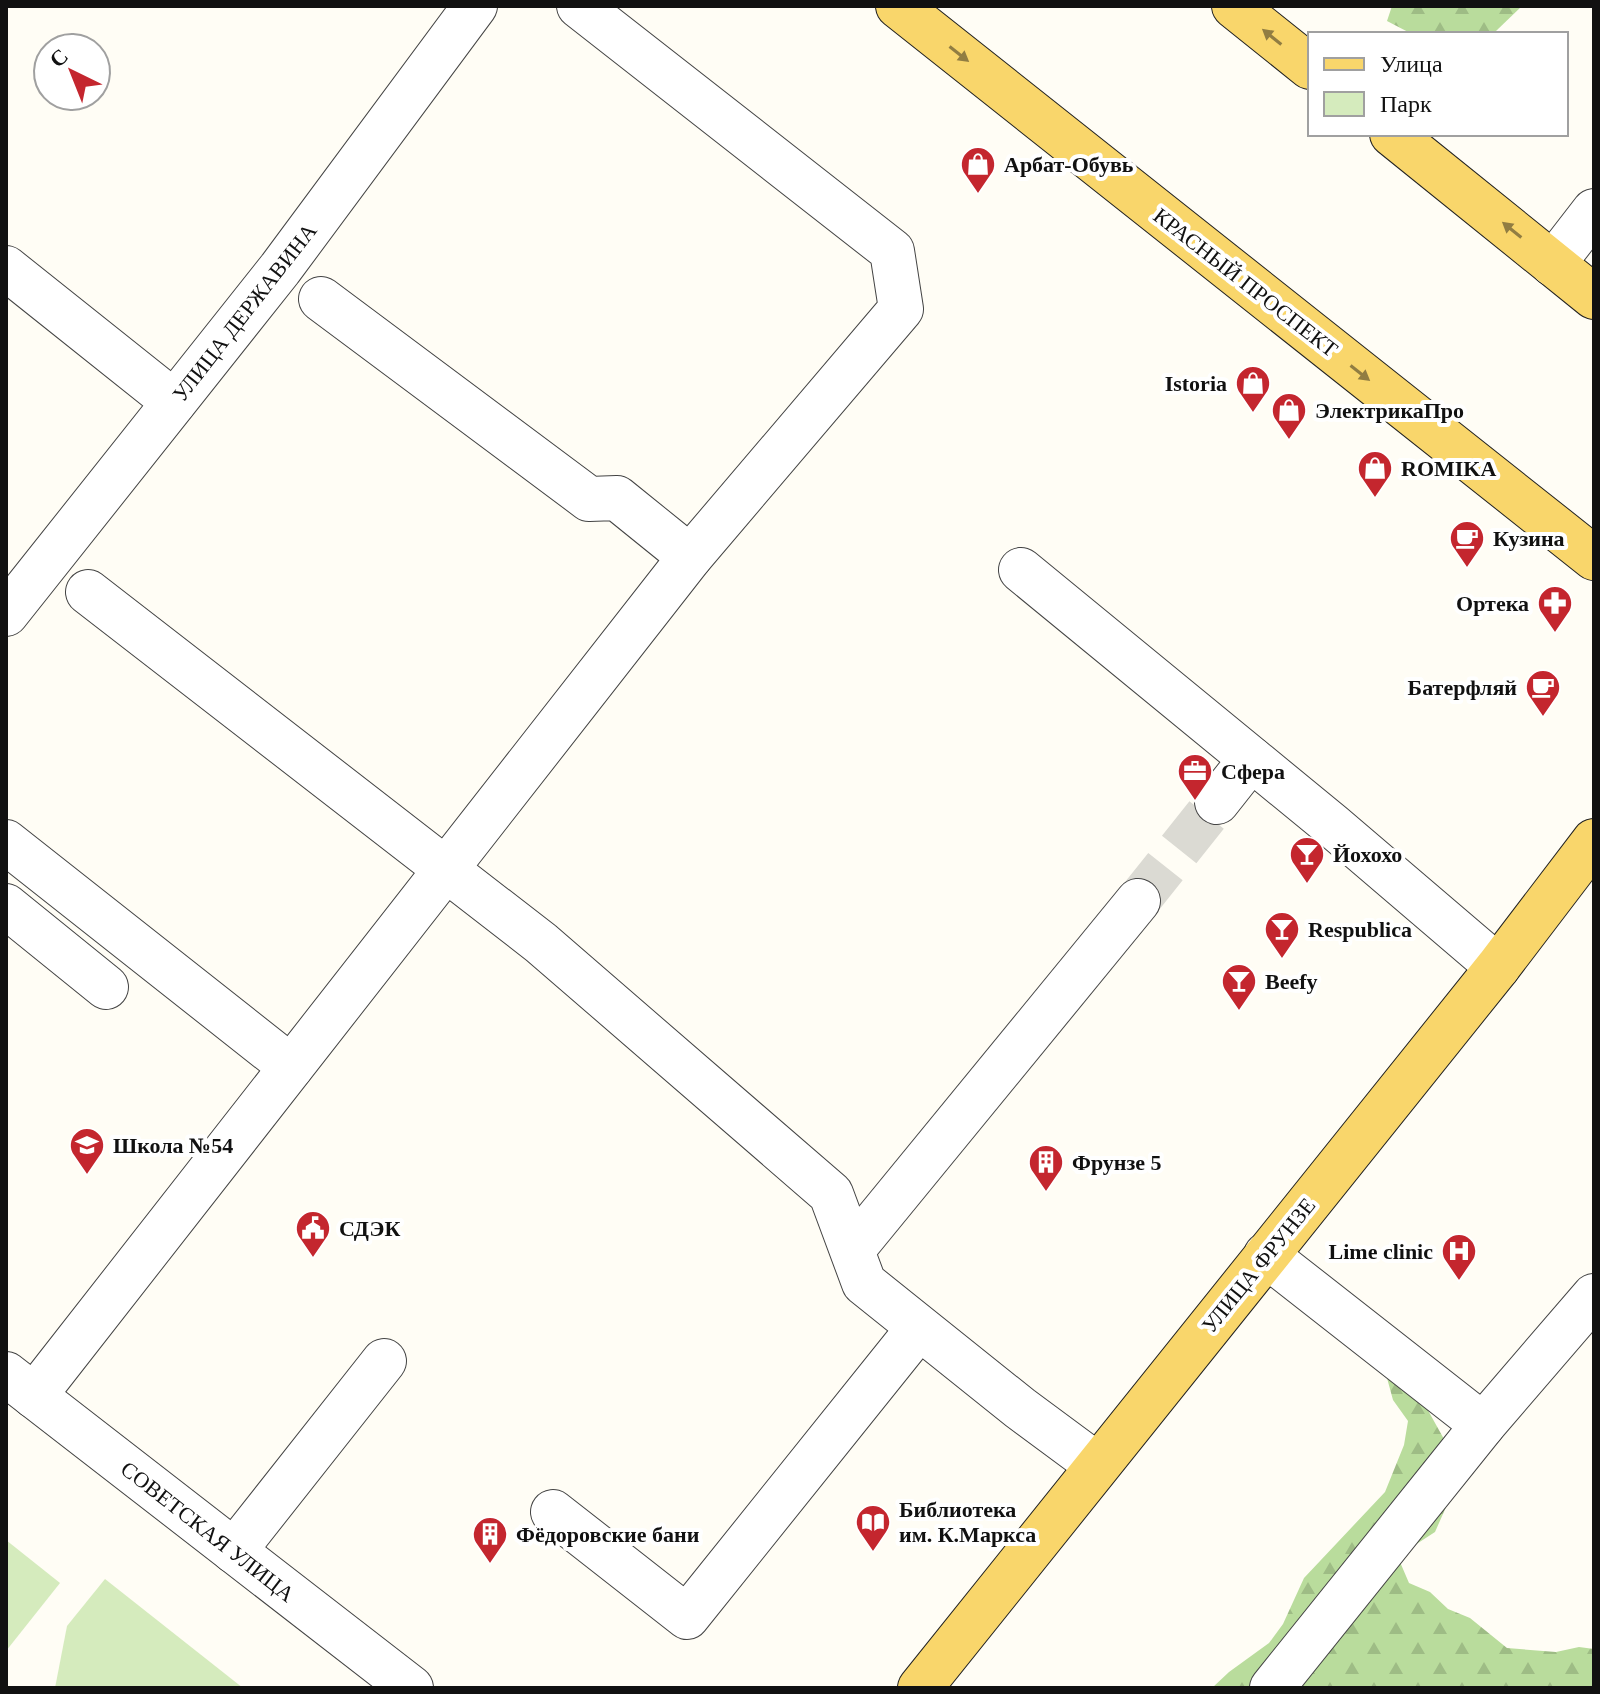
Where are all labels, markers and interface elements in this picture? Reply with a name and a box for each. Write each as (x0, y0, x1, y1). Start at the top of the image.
one-way arrow (1262, 29, 1282, 46)
north arrow (32, 32, 112, 112)
legend (1308, 32, 1568, 136)
text: С (44, 43, 73, 72)
one-way arrow (949, 46, 969, 62)
text: Улица (1380, 51, 1443, 77)
text: Парк (1380, 91, 1432, 117)
shop icon: Арбат-Обувь (959, 145, 997, 195)
place label: Арбат-Обувь (1004, 152, 1134, 177)
street label: КРАСНЫЙ ПРОСПЕКТ (1149, 203, 1343, 362)
street label: УЛИЦА ДЕРЖАВИНА (167, 218, 322, 406)
one-way arrow (1502, 222, 1522, 239)
shop icon: Istoria (1234, 364, 1272, 414)
one-way arrow (1350, 364, 1370, 380)
place label: Istoria (1165, 371, 1227, 396)
shop icon: ЭлектрикаПро (1270, 391, 1308, 441)
place label: ЭлектрикаПро (1315, 398, 1464, 423)
shop icon: ROMIKA (1356, 449, 1394, 499)
place label: ROMIKA (1401, 456, 1496, 481)
cafe icon: Кузина (1448, 519, 1486, 569)
place label: Кузина (1493, 526, 1565, 551)
pharmacy icon: Ортека (1536, 584, 1574, 634)
place label: Ортека (1456, 591, 1529, 616)
cafe icon: Батерфляй (1524, 668, 1562, 718)
place label: Батерфляй (1408, 675, 1517, 700)
office icon: Сфера (1176, 752, 1214, 802)
place label: Сфера (1221, 759, 1285, 784)
bar icon: Йохохо (1288, 835, 1326, 885)
place label: Йохохо (1333, 842, 1402, 867)
bar icon: Respublica (1263, 910, 1301, 960)
place label: Respublica (1308, 917, 1412, 942)
bar icon: Beefy (1220, 962, 1258, 1012)
place label: Beefy (1265, 969, 1318, 994)
school or university icon: Школа №54 (68, 1126, 106, 1176)
place label: Школа №54 (113, 1133, 233, 1158)
building icon: Фрунзе 5 (1027, 1143, 1065, 1193)
place label: Фрунзе 5 (1072, 1150, 1162, 1175)
street label: УЛИЦА ФРУНЗЕ (1196, 1193, 1320, 1338)
public building icon: СДЭК (294, 1209, 332, 1259)
place label: СДЭК (339, 1216, 400, 1241)
hospital icon: Lime clinic (1440, 1232, 1478, 1282)
place label: Lime clinic (1329, 1239, 1433, 1264)
street label: СОВЕТСКАЯ УЛИЦА (116, 1456, 299, 1607)
place label: Библиотека им. К.Маркса (899, 1497, 1036, 1547)
library icon: Библиотека им. К.Маркса (854, 1503, 892, 1553)
building icon: Фёдоровские бани (471, 1515, 509, 1565)
place label: Фёдоровские бани (516, 1522, 700, 1547)

